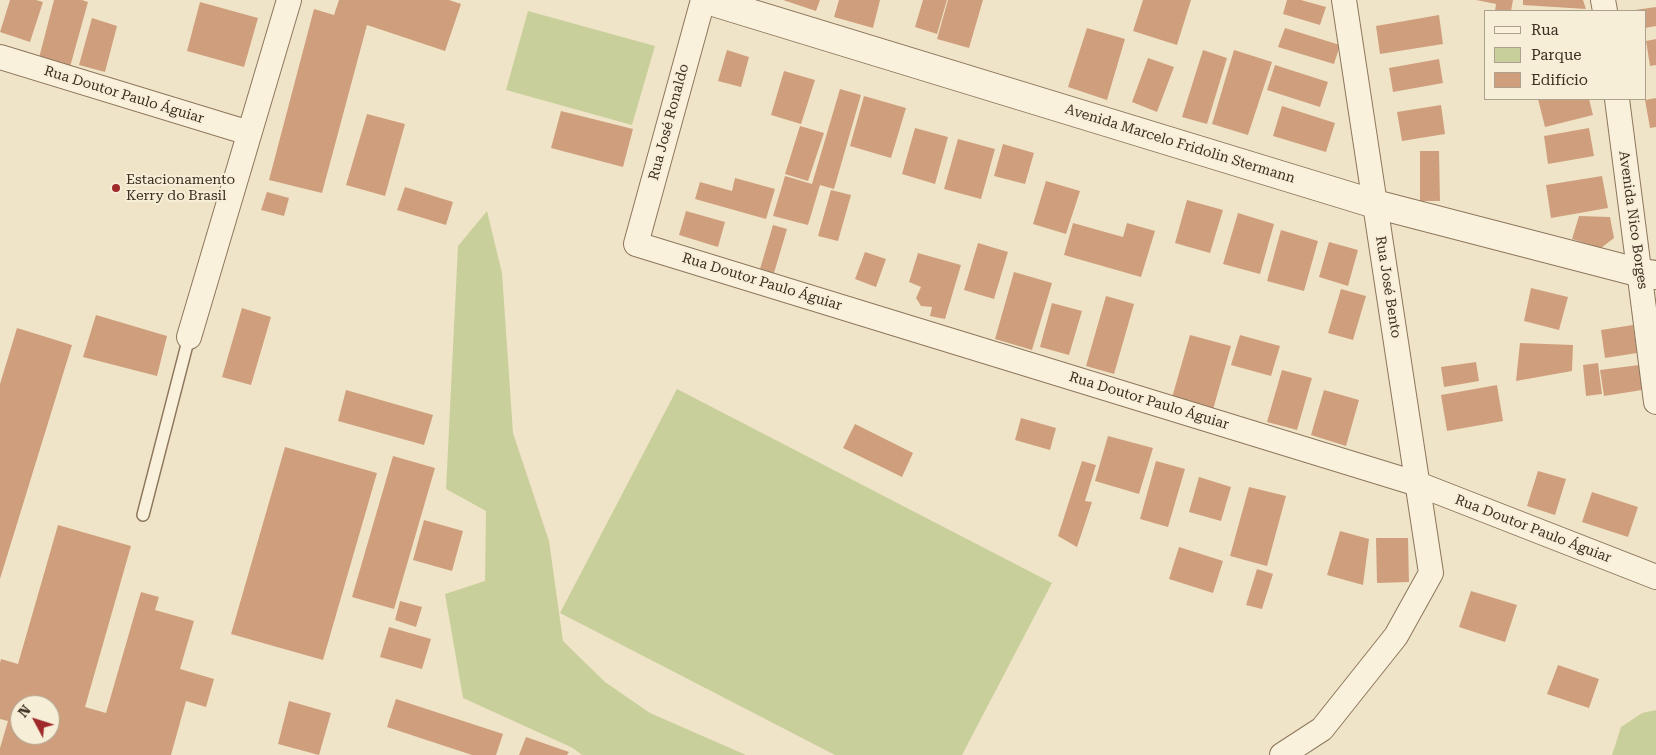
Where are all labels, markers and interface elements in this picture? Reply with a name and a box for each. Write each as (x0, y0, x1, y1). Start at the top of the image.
legend (1484, 10, 1646, 100)
text: Rua (1531, 21, 1559, 39)
text: Parque (1531, 46, 1582, 64)
street label: Rua José Ronaldo (645, 62, 693, 182)
street label: Rua Doutor Paulo Águiar (42, 63, 206, 127)
text: Edifício (1531, 71, 1588, 89)
street label: Avenida Marcelo Fridolin Stermann (1063, 101, 1297, 187)
street label: Avenida Nico Borges (1615, 150, 1651, 290)
place label: Estacionamento Kerry do Brasil (126, 172, 235, 204)
marker: Estacionamento Kerry do Brasil (110, 182, 122, 194)
street label: Rua José Bento (1372, 235, 1404, 339)
street label: Rua Doutor Paulo Águiar (680, 250, 844, 314)
street label: Rua Doutor Paulo Águiar (1067, 369, 1231, 433)
street label: Rua Doutor Paulo Águiar (1452, 491, 1614, 567)
north arrow (10, 695, 60, 745)
text: N (15, 702, 34, 720)

